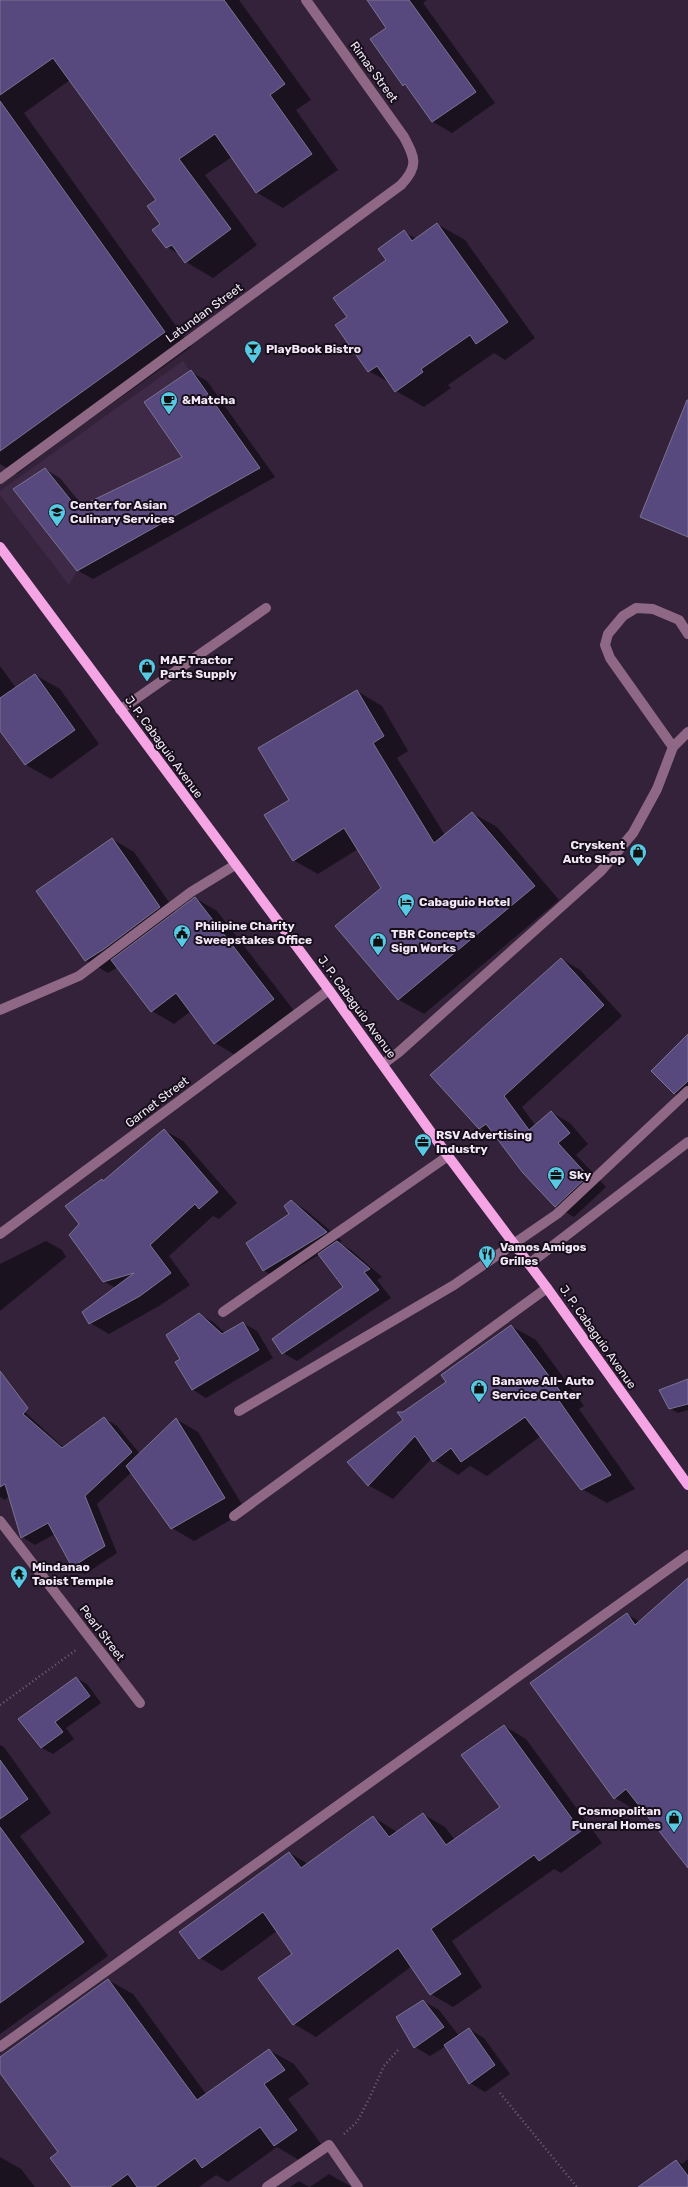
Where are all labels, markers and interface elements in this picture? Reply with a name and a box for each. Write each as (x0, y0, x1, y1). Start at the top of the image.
street label: Rimas Street (347, 39, 401, 105)
street label: Latundan Street (163, 280, 245, 345)
bar icon: PlayBook Bistro (243, 339, 263, 364)
place label: PlayBook Bistro (266, 342, 361, 356)
cafe icon: &Matcha (159, 390, 179, 415)
place label: &Matcha (182, 393, 235, 407)
place label: Center for Asian Culinary Services (70, 498, 175, 526)
school or university icon: Center for Asian Culinary Services (47, 502, 67, 527)
place label: MAF Tractor Parts Supply (160, 653, 237, 681)
shop icon: MAF Tractor Parts Supply (137, 657, 157, 682)
street label: J. P. Cabaguio Avenue (122, 693, 206, 801)
place label: Cryskent Auto Shop (563, 838, 625, 866)
shop icon: Cryskent Auto Shop (628, 842, 648, 867)
hotel icon: Cabaguio Hotel (396, 892, 416, 917)
place label: Cabaguio Hotel (419, 895, 510, 909)
place label: Philipine Charity Sweepstakes Office (195, 919, 312, 947)
public building icon: Philipine Charity Sweepstakes Office (172, 923, 192, 948)
place label: TBR Concepts Sign Works (391, 927, 476, 955)
shop icon: TBR Concepts Sign Works (368, 931, 388, 956)
street label: J. P. Cabaguio Avenue (315, 953, 399, 1061)
street label: Garnet Street (123, 1073, 192, 1130)
place label: RSV Advertising Industry (436, 1128, 532, 1156)
office icon: RSV Advertising Industry (413, 1132, 433, 1157)
office icon: Sky (546, 1165, 566, 1190)
place label: Sky (569, 1168, 591, 1182)
place label: Vamos Amigos Grilles (500, 1240, 587, 1268)
restaurant icon: Vamos Amigos Grilles (477, 1244, 497, 1269)
street label: J. P. Cabaguio Avenue (557, 1282, 639, 1392)
place label: Banawe All- Auto Service Center (492, 1374, 594, 1402)
shop icon: Banawe All- Auto Service Center (469, 1378, 489, 1403)
place label: Mindanao Taoist Temple (32, 1560, 114, 1588)
temple icon: Mindanao Taoist Temple (9, 1564, 29, 1589)
street label: Pearl Street (77, 1602, 128, 1664)
place label: Cosmopolitan Funeral Homes (572, 1804, 661, 1832)
shop icon: Cosmopolitan Funeral Homes (664, 1808, 684, 1833)

